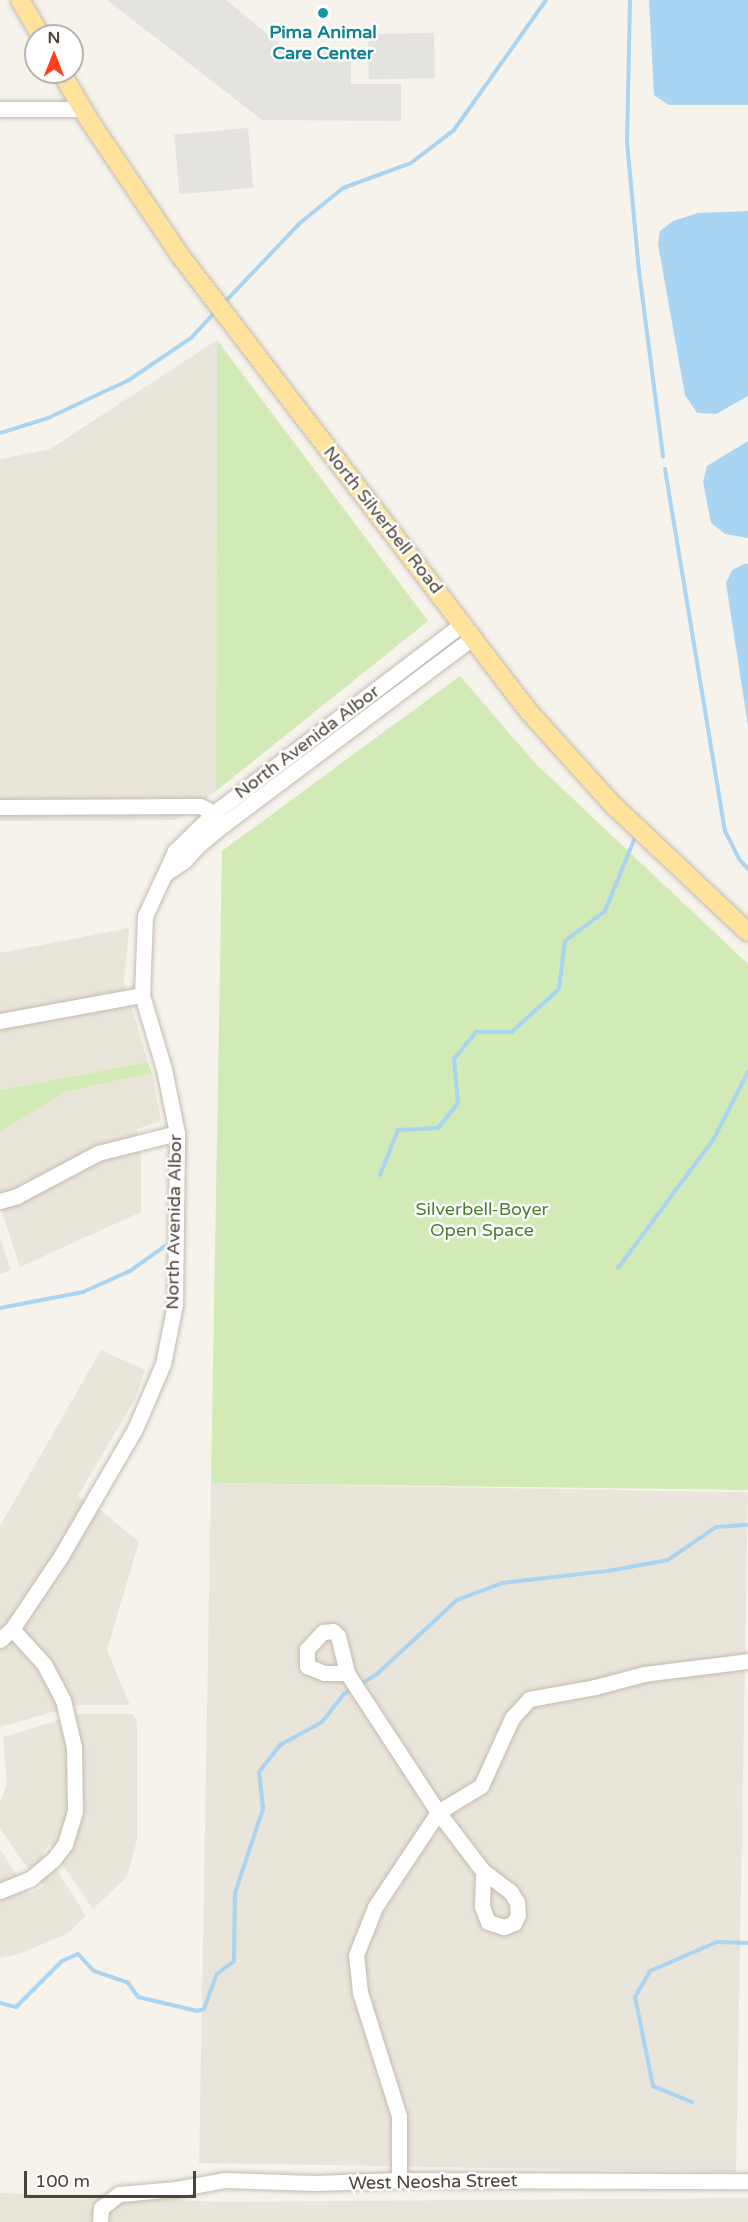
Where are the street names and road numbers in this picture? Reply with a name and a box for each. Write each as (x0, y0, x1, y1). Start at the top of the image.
street label: North Silverbell Road (319, 442, 447, 598)
street label: North Avenida Albor (230, 681, 384, 803)
street label: North Avenida Albor (162, 1134, 186, 1310)
street label: West Neosha Street (348, 2170, 518, 2194)

